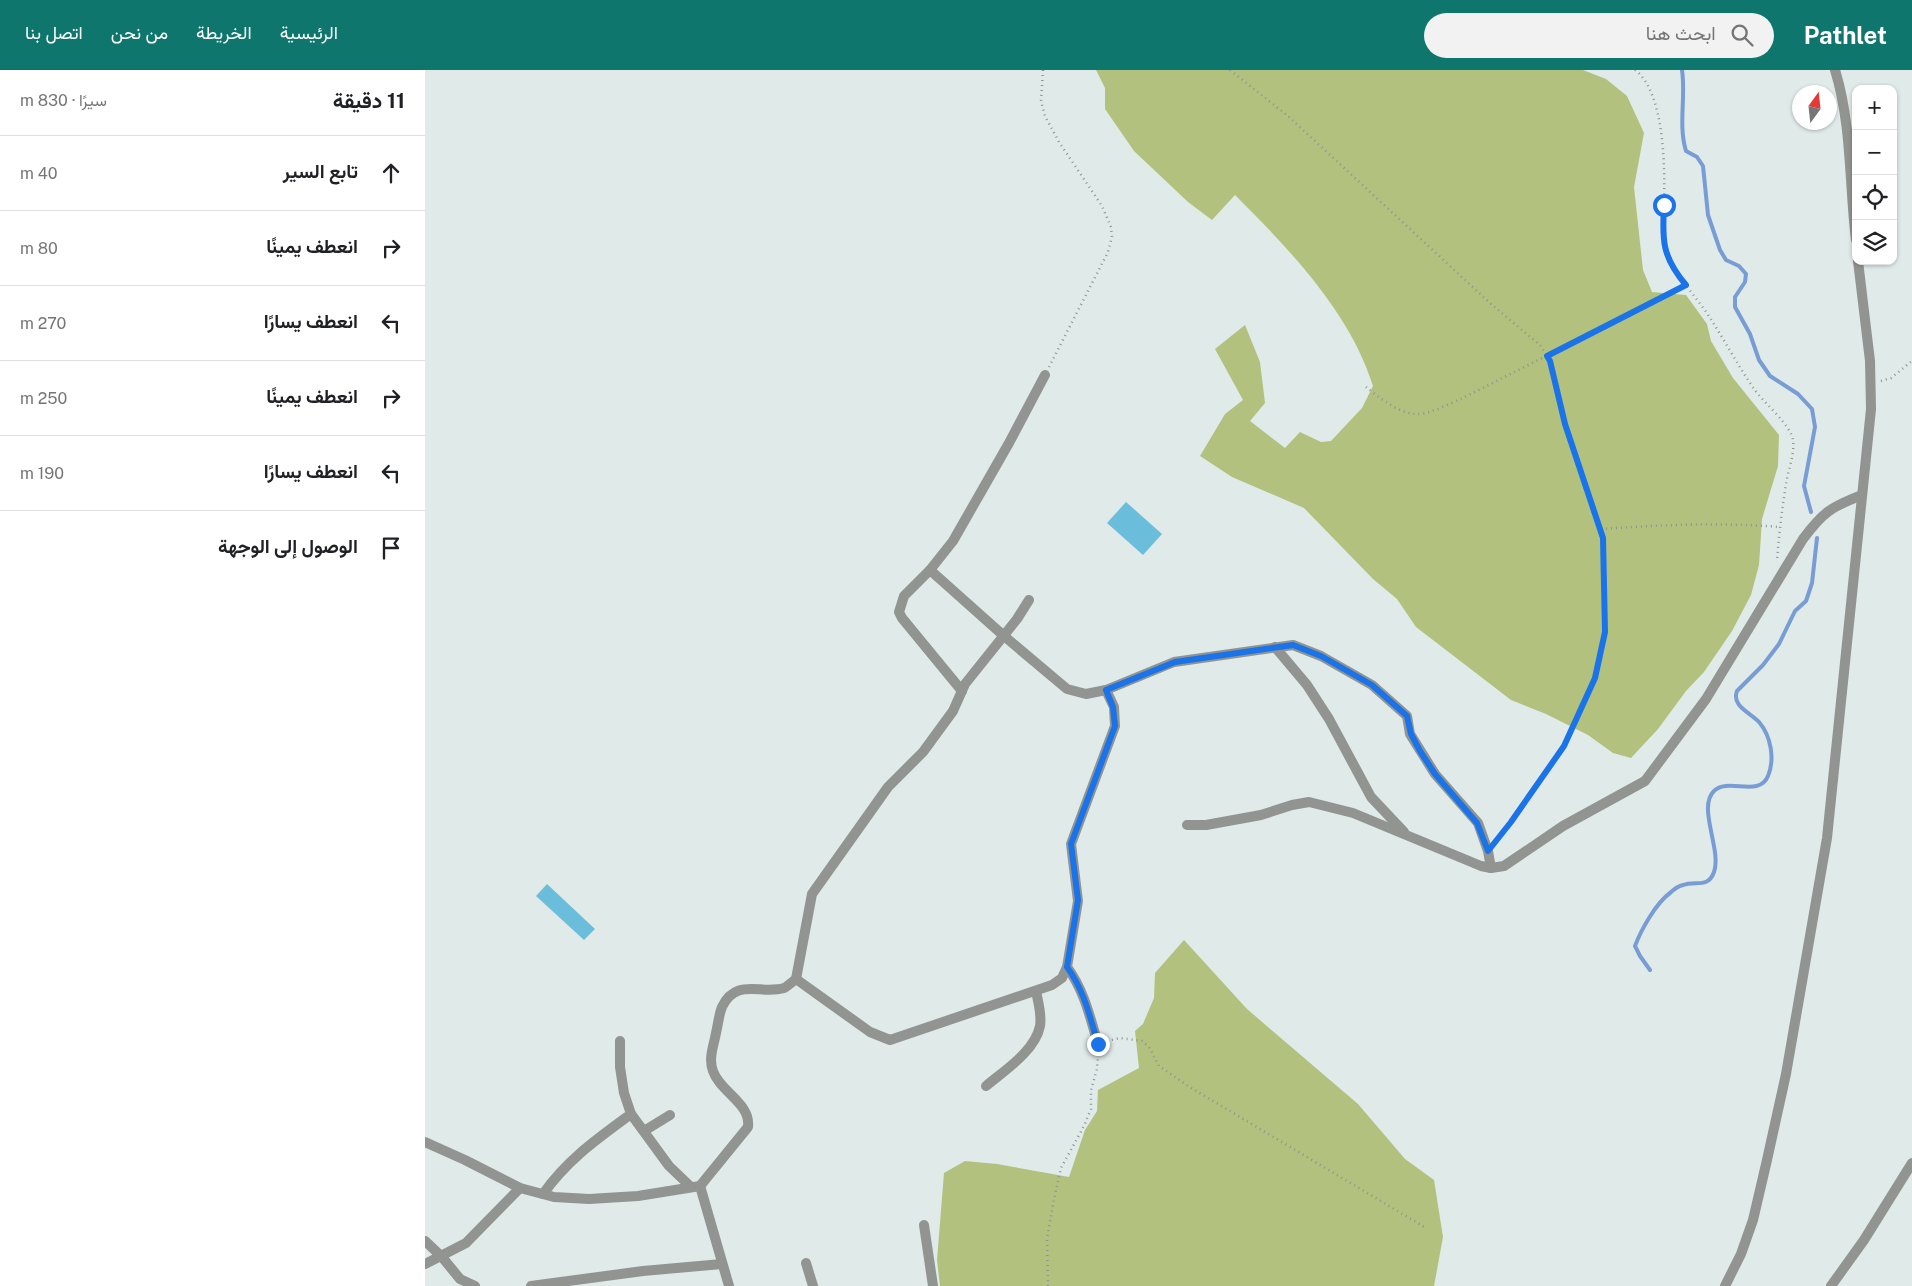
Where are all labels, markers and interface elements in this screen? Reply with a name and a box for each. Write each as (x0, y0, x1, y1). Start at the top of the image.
search box (1424, 13, 1774, 58)
icon: search (1728, 21, 1756, 49)
text: Pathlet (1804, 21, 1887, 49)
text: اتصل بنا (25, 22, 83, 43)
text: من نحن (111, 22, 168, 43)
text: الخريطة (196, 22, 252, 43)
text: الرئيسية (280, 22, 338, 43)
text: ابحث هنا (1646, 22, 1716, 44)
north arrow (1792, 85, 1837, 130)
map controls (1852, 85, 1897, 265)
button: + (1852, 85, 1897, 130)
text: 11 دقيقة (333, 88, 405, 113)
text: سيرًا · 830 m (20, 91, 107, 110)
button: − (1852, 130, 1897, 175)
icon: ahead (377, 159, 405, 187)
text: تابع السير (283, 160, 358, 182)
text: 40 m (20, 164, 58, 183)
button: locate (1852, 175, 1897, 220)
route start (1653, 194, 1676, 217)
button: layers (1852, 220, 1897, 265)
icon: right (377, 234, 405, 262)
text: انعطف يمينًا (266, 235, 358, 257)
text: 80 m (20, 239, 58, 258)
icon: left (377, 309, 405, 337)
text: انعطف يسارًا (264, 310, 358, 332)
text: 270 m (20, 314, 66, 333)
icon: right (377, 384, 405, 412)
text: انعطف يمينًا (266, 385, 358, 407)
text: 250 m (20, 389, 67, 408)
icon: left (377, 459, 405, 487)
text: انعطف يسارًا (264, 460, 358, 482)
text: 190 m (20, 464, 64, 483)
icon: arrive (377, 534, 405, 562)
text: الوصول إلى الوجهة (218, 535, 358, 557)
route end (1087, 1033, 1110, 1056)

